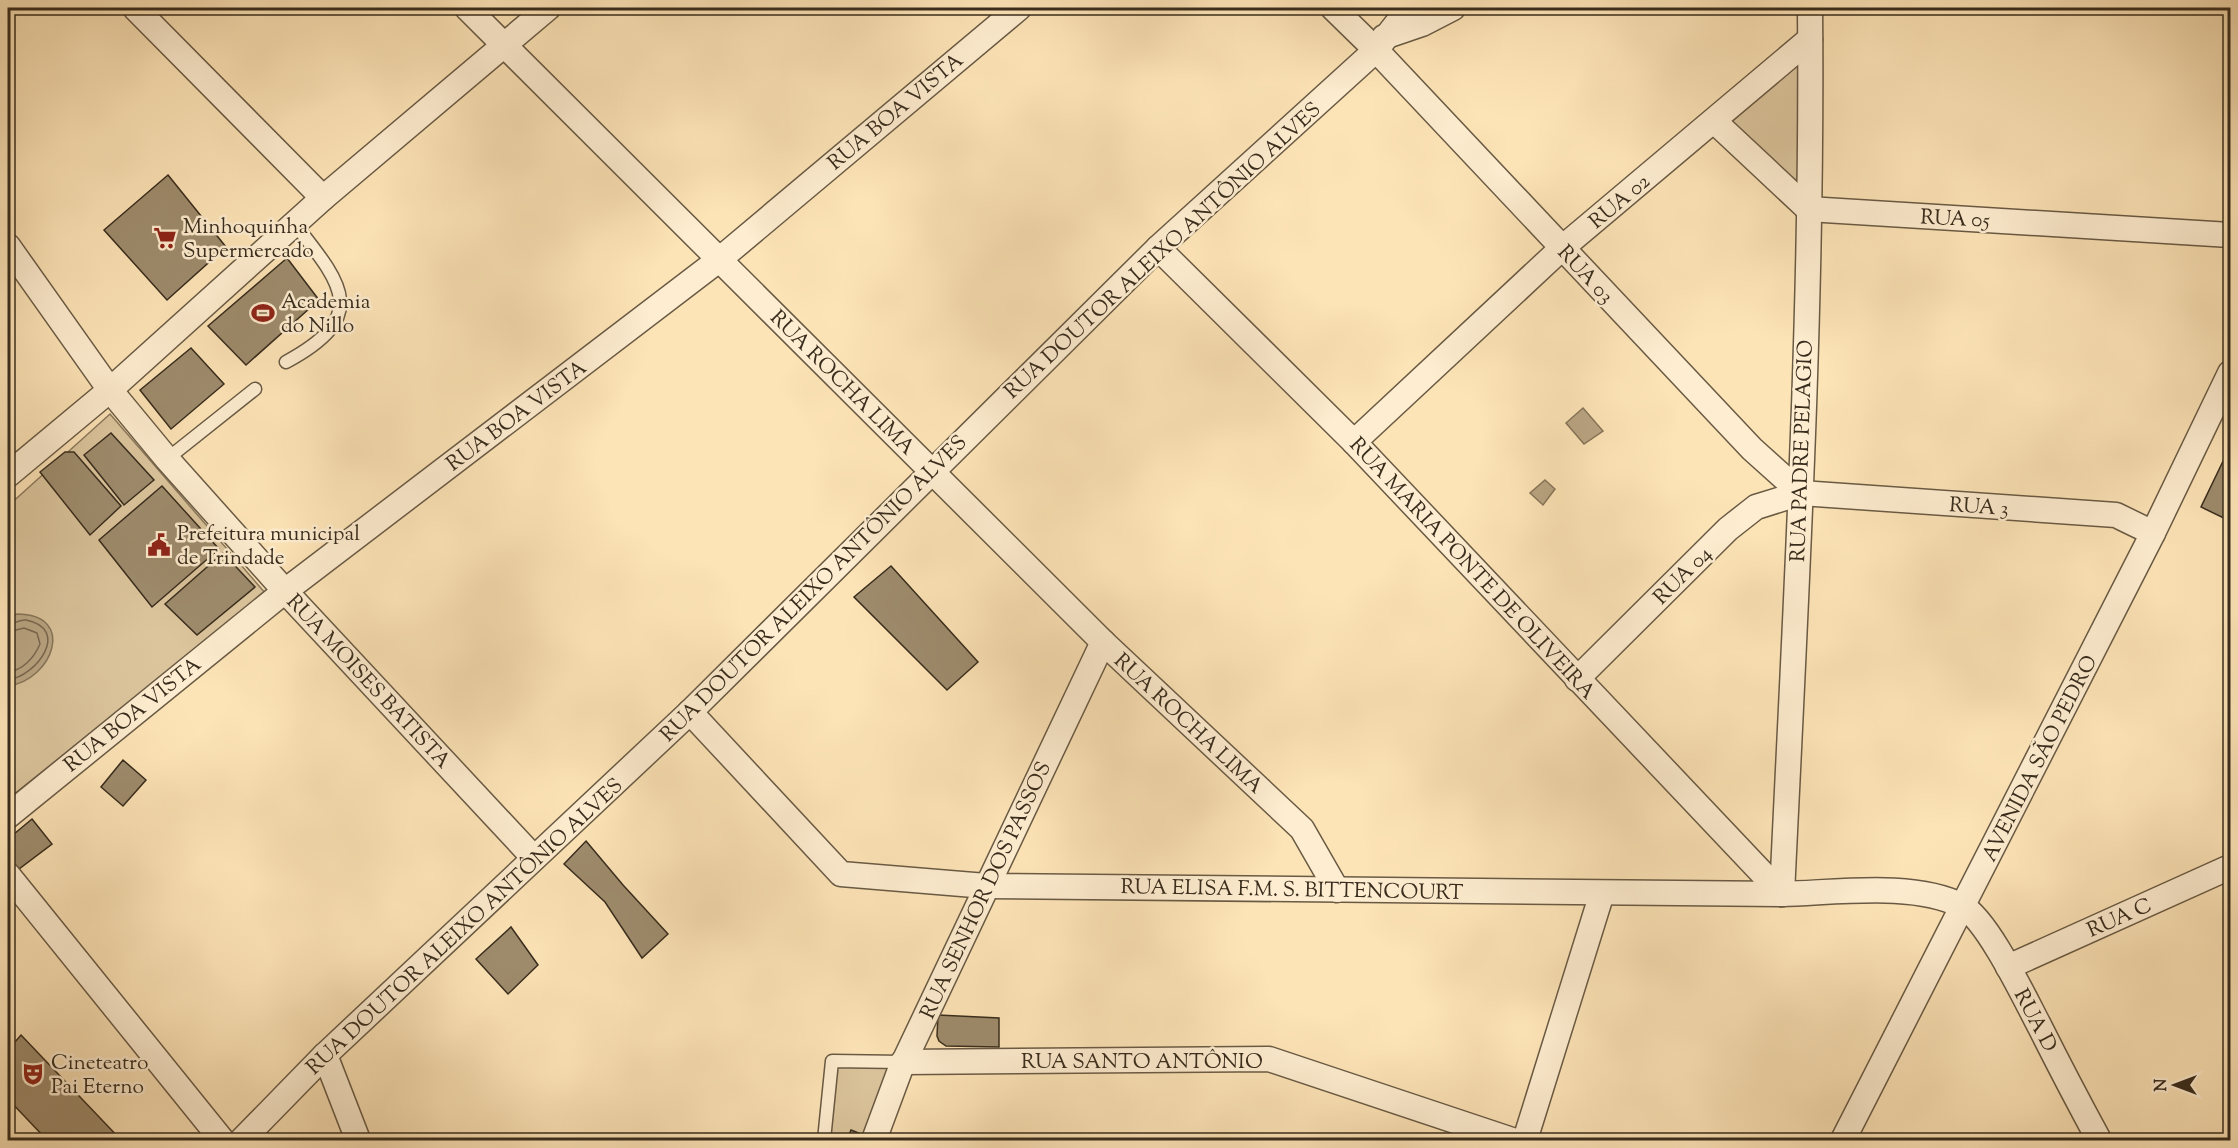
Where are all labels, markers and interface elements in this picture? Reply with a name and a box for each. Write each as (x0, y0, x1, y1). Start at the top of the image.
street label: RUA BOA VISTA (822, 47, 971, 178)
street label: RUA DOUTOR ALEIXO ANTÔNIO ALVES (998, 96, 1328, 407)
street label: RUA 02 (1583, 168, 1658, 237)
street label: RUA 05 (1919, 203, 1990, 237)
place label: Minhoquinha Supermercado (183, 213, 314, 267)
supermarket icon: Minhoquinha Supermercado (152, 225, 178, 251)
street label: RUA 03 (1549, 239, 1620, 312)
place label: Academia do Nillo (281, 288, 371, 342)
sports icon: Academia do Nillo (250, 300, 276, 326)
street label: RUA ROCHA LIMA (762, 304, 921, 463)
street label: RUA PADRE PELAGIO (1784, 339, 1822, 563)
street label: RUA BOA VISTA (441, 354, 594, 479)
street label: RUA DOUTOR ALEIXO ANTÔNIO ALVES (654, 429, 975, 750)
street label: RUA MARIA PONTE DE OLIVEIRA (1342, 431, 1602, 707)
street label: RUA 3 (1948, 491, 2010, 525)
place label: Prefeitura municipal de Trindade (177, 520, 360, 574)
public building icon: Prefeitura municipal de Trindade (146, 532, 172, 558)
street label: RUA 04 (1647, 540, 1719, 612)
street label: RUA MOISES BATISTA (278, 588, 457, 776)
street label: RUA ROCHA LIMA (1106, 647, 1269, 802)
street label: AVENIDA SÃO PEDRO (1976, 650, 2106, 867)
street label: RUA BOA VISTA (58, 651, 208, 780)
street label: RUA SENHOR DOS PASSOS (914, 757, 1060, 1024)
street label: RUA DOUTOR ALEIXO ANTÔNIO ALVES (300, 772, 630, 1083)
street label: RUA ELISA F.M. S. BITTENCOURT (1120, 873, 1464, 909)
street label: RUA C (2083, 891, 2157, 946)
street label: RUA D (2005, 984, 2063, 1058)
street label: RUA SANTO ANTÔNIO (1021, 1048, 1263, 1078)
place label: Cineteatro Pai Eterno (51, 1049, 148, 1103)
north arrow (2145, 1055, 2205, 1115)
theatre icon: Cineteatro Pai Eterno (20, 1061, 46, 1087)
text: N (2151, 1078, 2174, 1091)

